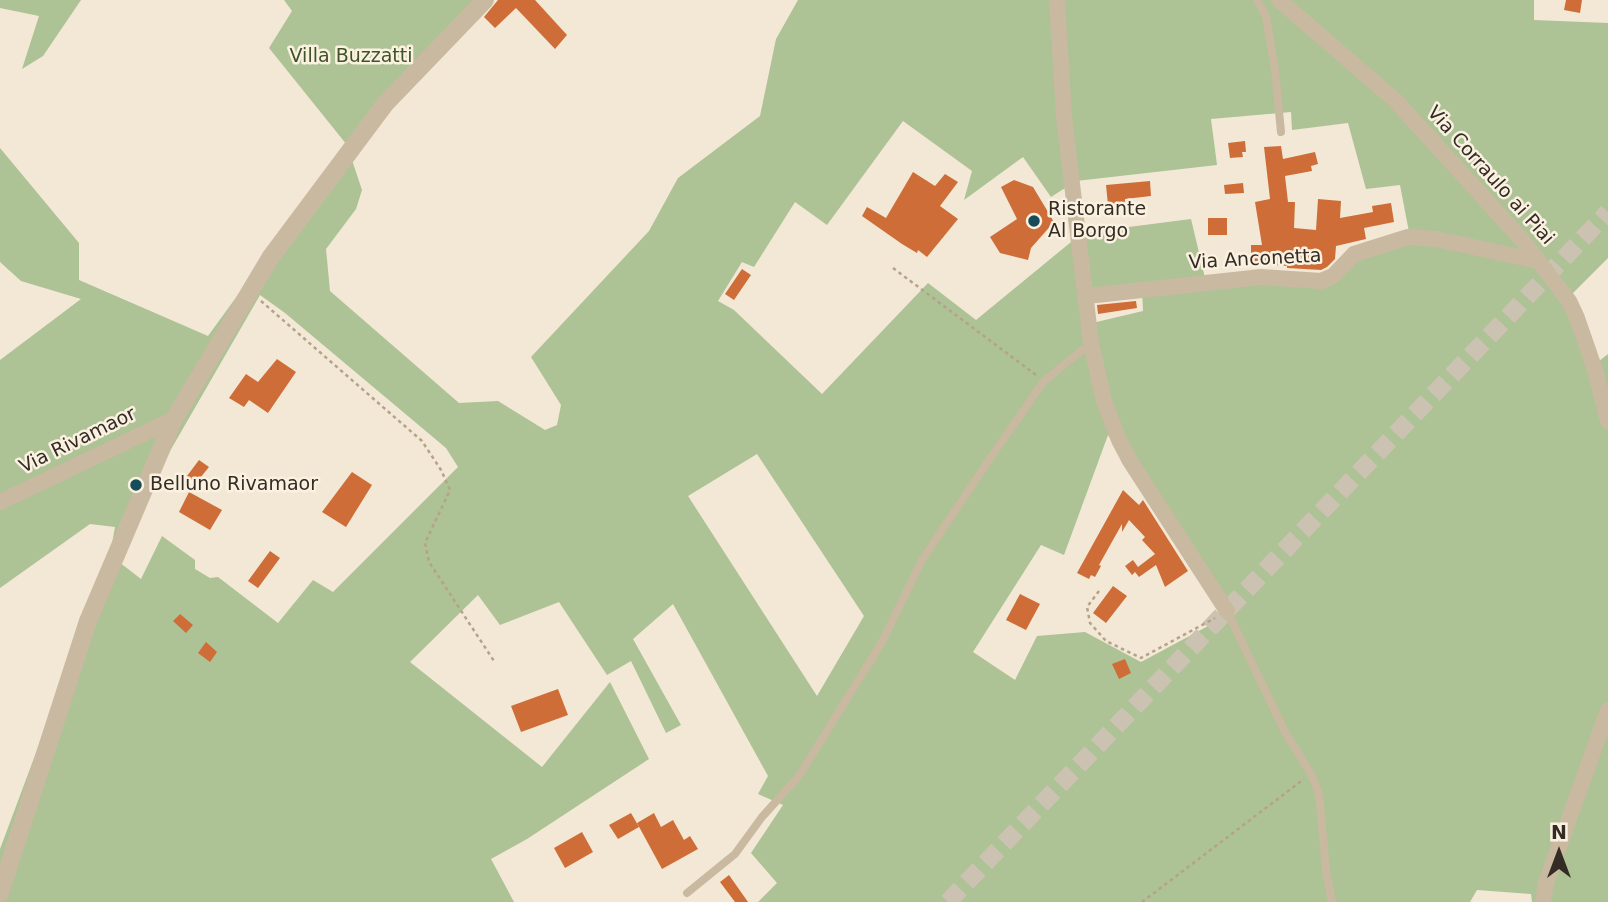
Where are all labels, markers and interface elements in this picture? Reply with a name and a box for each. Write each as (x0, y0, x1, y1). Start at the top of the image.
park label: Villa Buzzatti (290, 46, 412, 68)
street label: Via Corraulo ai Piai (1422, 102, 1558, 250)
place label: Ristorante Al Borgo (1048, 199, 1146, 243)
marker: Ristorante Al Borgo (1026, 213, 1042, 229)
street label: Via Anconetta (1188, 245, 1322, 275)
street label: Via Rivamaor (16, 403, 140, 479)
place label: Belluno Rivamaor (150, 474, 318, 496)
marker: Belluno Rivamaor (128, 477, 144, 493)
north arrow (1524, 818, 1594, 888)
text: N (1551, 821, 1567, 843)

